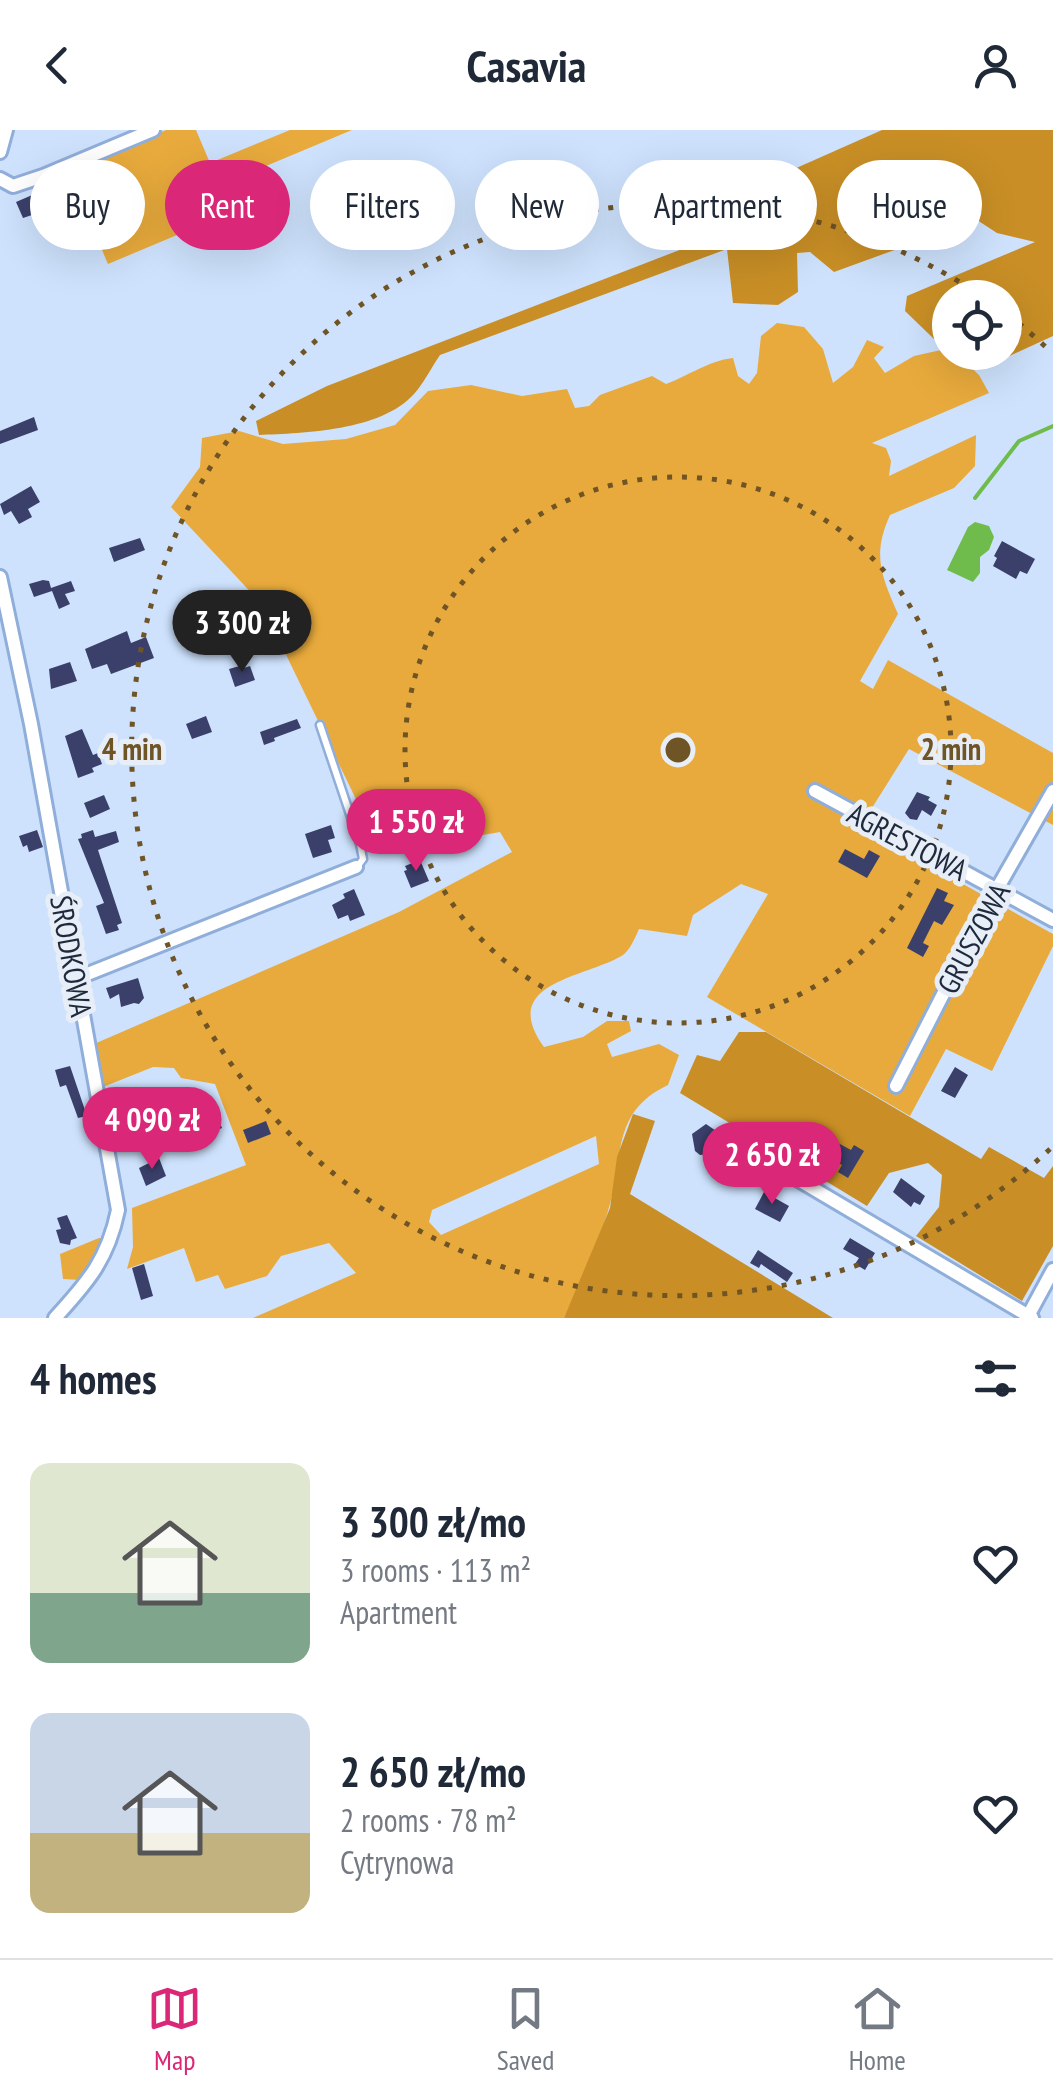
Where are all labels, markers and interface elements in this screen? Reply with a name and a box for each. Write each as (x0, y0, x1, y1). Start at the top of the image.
text: Casavia (467, 36, 586, 94)
icon: back (30, 38, 85, 93)
icon: person (968, 38, 1023, 93)
chip: Buy (30, 160, 145, 250)
chip: Rent (165, 160, 290, 250)
chip: Filters (310, 160, 455, 250)
chip: New (475, 160, 599, 250)
chip: Apartment (619, 160, 817, 250)
chip: House (837, 160, 982, 250)
map controls (932, 280, 1022, 370)
button: locate (932, 280, 1022, 370)
pin: 3 300 zł (139, 590, 345, 675)
text: 3 300 zł (194, 601, 290, 643)
text: 4 min (102, 729, 162, 768)
text: 2 min (921, 729, 981, 768)
centre of rings (660, 732, 696, 768)
pin: 1 550 zł (313, 789, 519, 874)
street label: AGRESTOWA (841, 793, 975, 889)
text: 1 550 zł (368, 800, 464, 842)
street label: GRUSZOWA (928, 875, 1019, 1000)
street label: ŚRODKOWA (42, 892, 102, 1020)
pin: 4 090 zł (49, 1087, 255, 1172)
text: 4 090 zł (104, 1098, 200, 1140)
pin: 2 650 zł (669, 1122, 875, 1207)
text: 2 650 zł (724, 1133, 820, 1175)
text: 4 homes (30, 1351, 157, 1406)
icon: filters (968, 1351, 1023, 1406)
text: 3 300 zł/mo (340, 1494, 526, 1549)
icon: home (110, 1503, 230, 1623)
icon: heart (968, 1536, 1023, 1591)
text: 3 rooms · 113 m² (340, 1549, 531, 1591)
text: Apartment (340, 1591, 457, 1633)
text: 2 650 zł/mo (340, 1744, 526, 1799)
icon: home (110, 1753, 230, 1873)
icon: heart (968, 1786, 1023, 1841)
text: 2 rooms · 78 m² (340, 1799, 517, 1841)
text: Cytrynowa (340, 1841, 454, 1883)
tab: Map (147, 1981, 202, 2078)
tab: Saved (497, 1981, 554, 2078)
tab: Home (849, 1981, 906, 2078)

